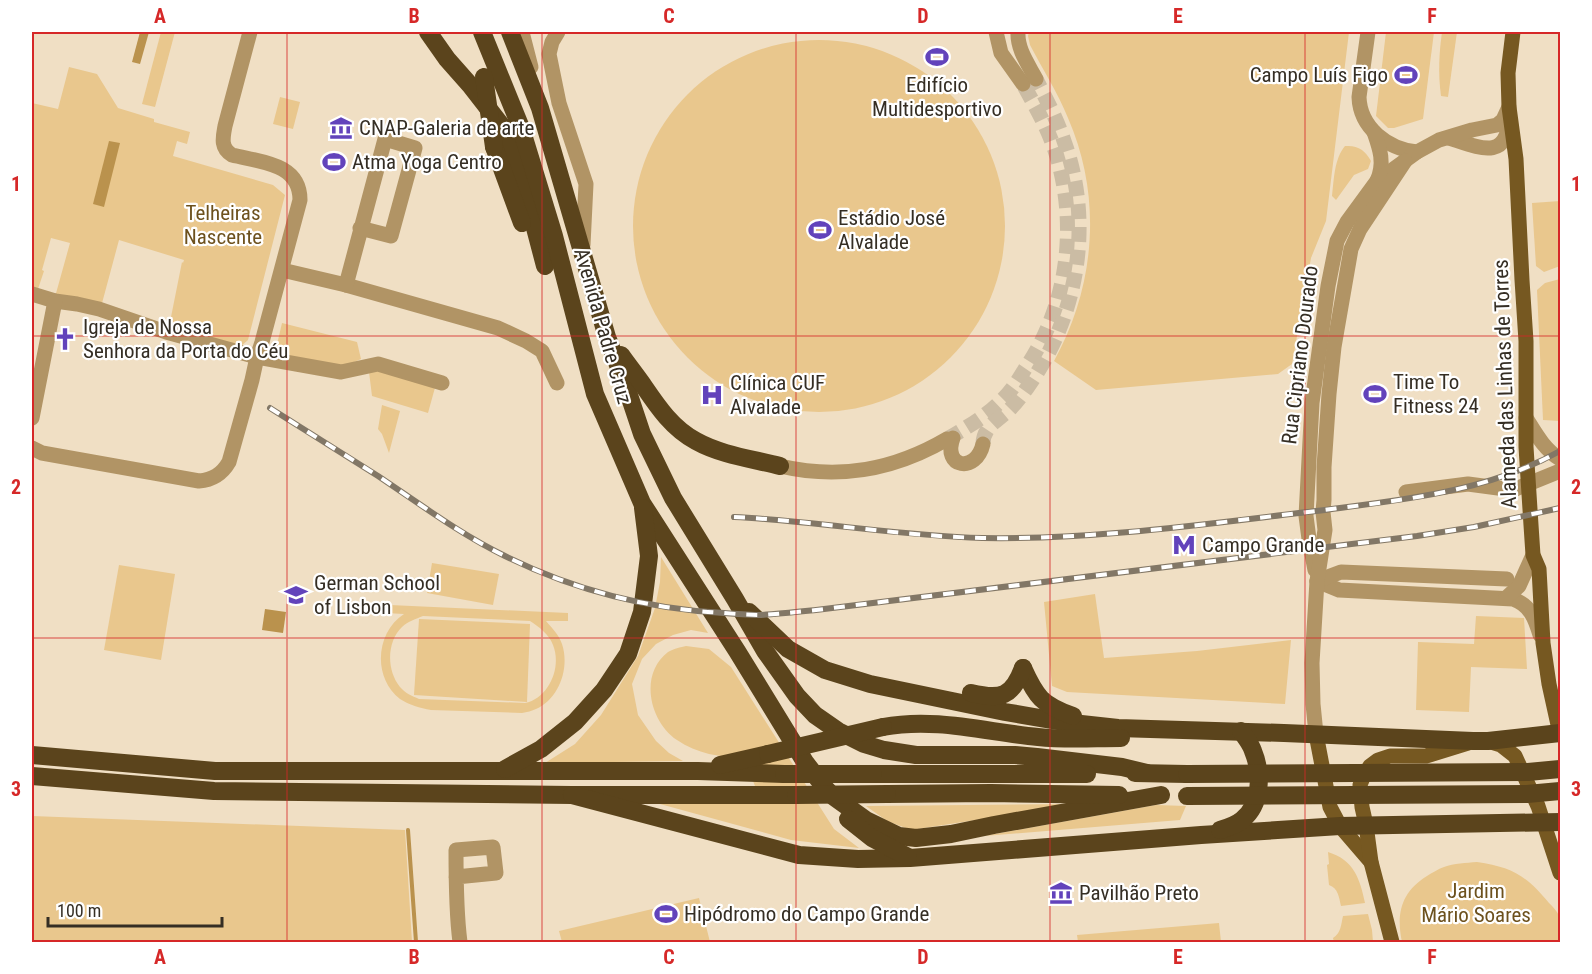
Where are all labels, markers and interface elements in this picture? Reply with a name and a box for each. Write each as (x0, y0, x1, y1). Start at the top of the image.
text: A (154, 4, 166, 28)
text: B (408, 4, 420, 28)
text: C (663, 4, 675, 28)
text: D (917, 4, 929, 28)
text: E (1173, 4, 1183, 28)
text: F (1427, 4, 1437, 28)
sports icon: Edifício Multidesportivo (924, 44, 950, 70)
sports icon: Campo Luís Figo (1393, 62, 1419, 88)
place label: Campo Luís Figo (1250, 63, 1388, 87)
place label: Edifício Multidesportivo (872, 73, 1002, 121)
museum icon: CNAP-Galeria de arte (328, 115, 354, 141)
place label: CNAP-Galeria de arte (359, 116, 535, 140)
sports icon: Atma Yoga Centro (321, 149, 347, 175)
place label: Atma Yoga Centro (352, 150, 502, 174)
text: 1 (11, 172, 21, 196)
text: 1 (1571, 172, 1581, 196)
park label: Telheiras Nascente (184, 201, 262, 249)
place label: Estádio José Alvalade (838, 206, 945, 254)
sports icon: Estádio José Alvalade (807, 217, 833, 243)
street label: Avenida Padre Cruz (569, 245, 637, 407)
street label: Alameda das Linhas de Torres (1489, 259, 1521, 509)
street label: Rua Cipriano Dourado (1277, 264, 1323, 446)
place label: Igreja de Nossa Senhora da Porta do Céu (83, 315, 288, 363)
church icon: Igreja de Nossa Senhora da Porta do Céu (52, 326, 78, 352)
place label: Time To Fitness 24 (1393, 370, 1479, 418)
place label: Clínica CUF Alvalade (730, 371, 825, 419)
sports icon: Time To Fitness 24 (1362, 381, 1388, 407)
hospital icon: Clínica CUF Alvalade (699, 382, 725, 408)
text: 2 (11, 475, 21, 499)
text: 2 (1571, 475, 1581, 499)
metro station icon: Campo Grande (1171, 532, 1197, 558)
place label: Campo Grande (1202, 533, 1325, 557)
place label: German School of Lisbon (314, 571, 440, 619)
school or university icon: German School of Lisbon (283, 582, 309, 608)
text: 3 (11, 777, 21, 801)
text: 3 (1571, 777, 1581, 801)
park label: Jardim Mário Soares (1421, 879, 1531, 927)
museum icon: Pavilhão Preto (1048, 880, 1074, 906)
place label: Pavilhão Preto (1079, 881, 1199, 905)
scale bar (48, 890, 222, 928)
text: 100 m (57, 900, 101, 921)
sports icon: Hipódromo do Campo Grande (653, 901, 679, 927)
place label: Hipódromo do Campo Grande (684, 902, 929, 926)
text: A (154, 945, 166, 969)
text: B (408, 945, 420, 969)
text: C (663, 945, 675, 969)
text: D (917, 945, 929, 969)
text: E (1173, 945, 1183, 969)
text: F (1427, 945, 1437, 969)

